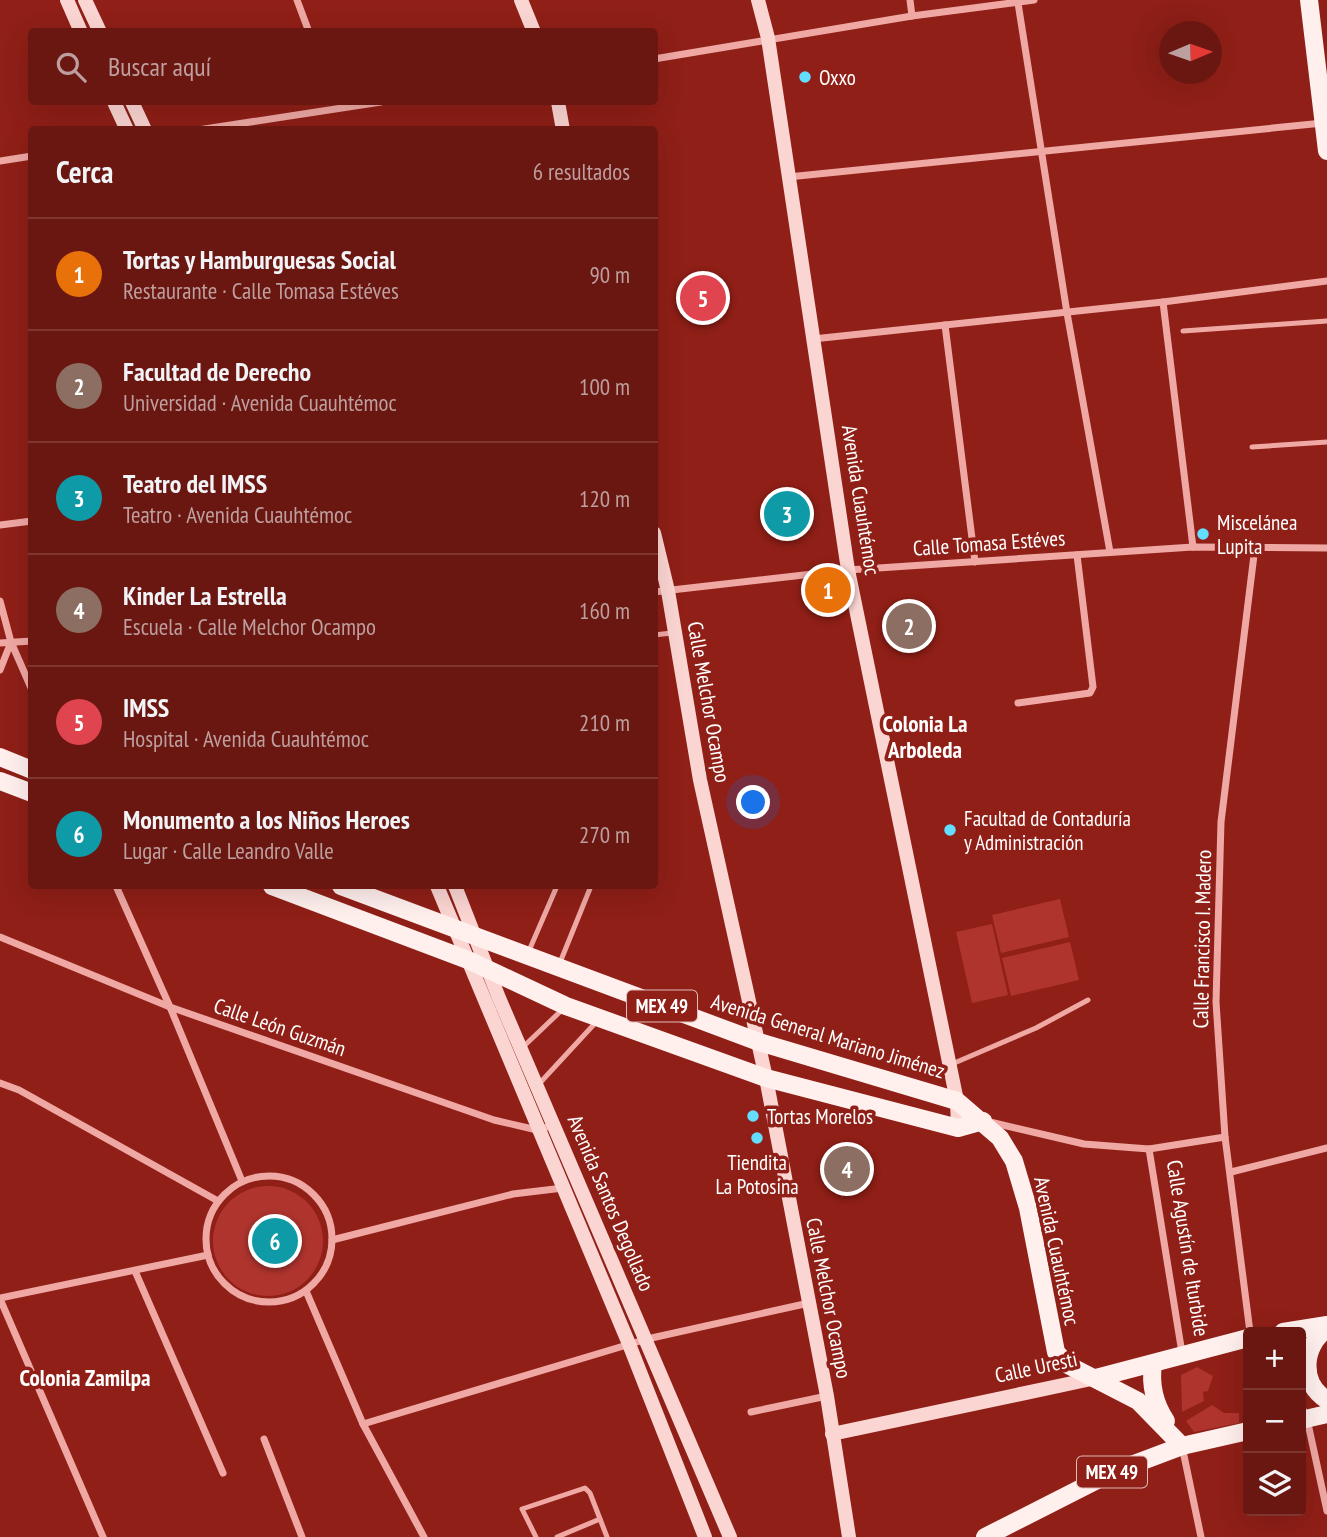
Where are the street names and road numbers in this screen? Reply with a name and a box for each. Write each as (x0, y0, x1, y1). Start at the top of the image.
street label: Avenida Cuauhtémoc (836, 423, 886, 577)
street label: Calle Tomasa Estéves (912, 524, 1066, 562)
street label: Calle Melchor Ocampo (682, 619, 736, 785)
street label: Calle Francisco I. Madero (1187, 850, 1217, 1028)
street label: Avenida General Mariano Jiménez (708, 988, 948, 1084)
road number: MEX 49 (627, 990, 697, 1022)
street label: Calle León Guzmán (210, 992, 350, 1062)
street label: Avenida Santos Degollado (562, 1111, 660, 1295)
street label: Calle Agustín de Iturbide (1161, 1158, 1215, 1338)
street label: Avenida Cuauhtémoc (1028, 1174, 1086, 1328)
street label: Calle Melchor Ocampo (800, 1215, 858, 1381)
street label: Calle Uresti (992, 1345, 1080, 1389)
road number: MEX 49 (1077, 1456, 1147, 1488)

